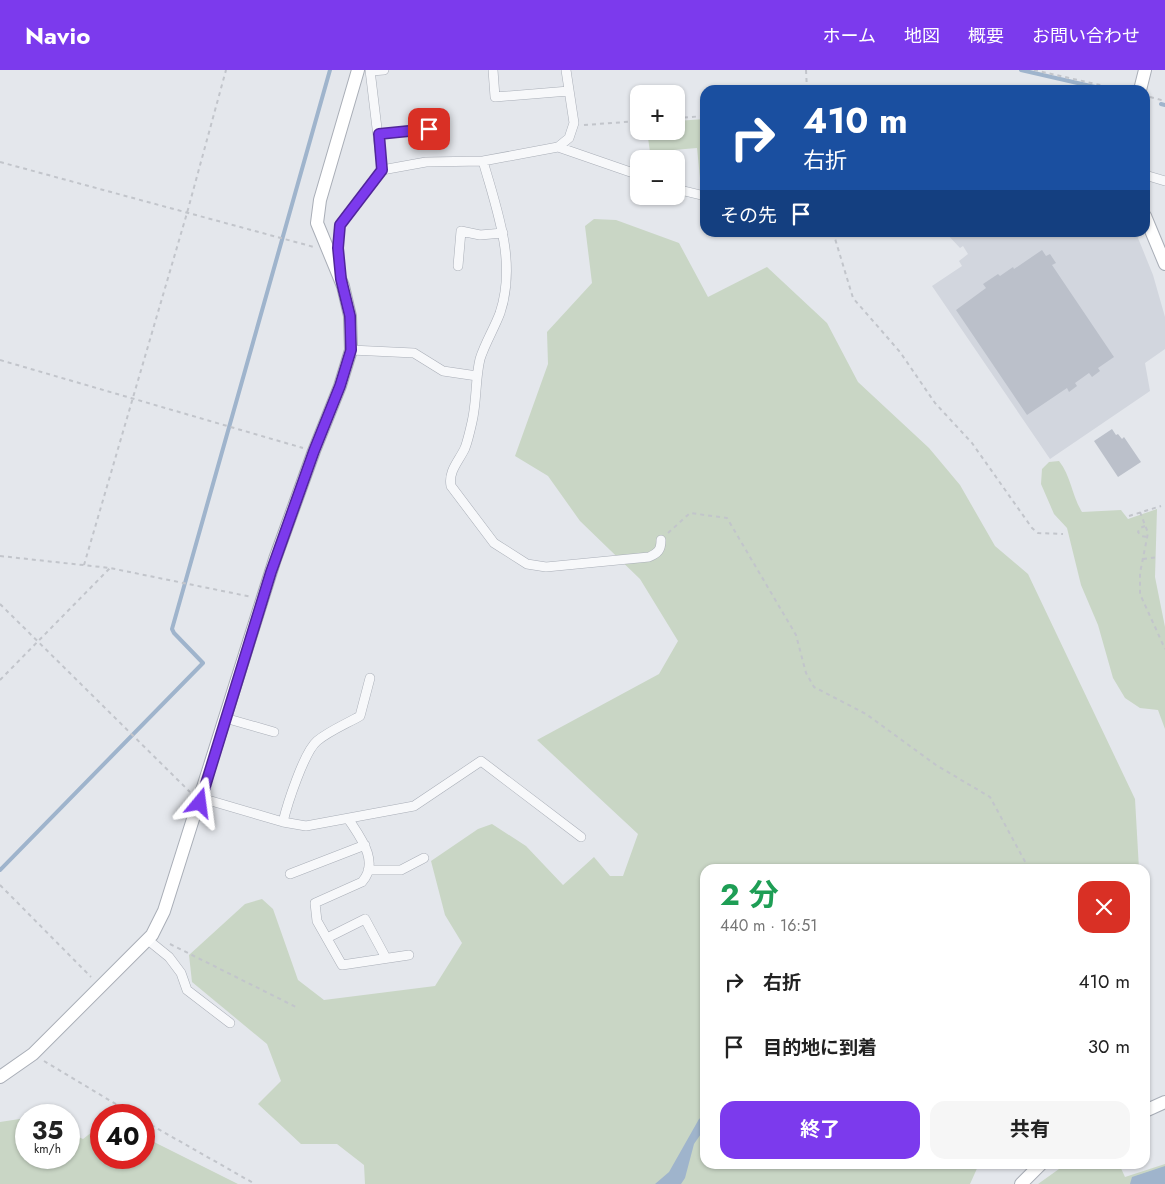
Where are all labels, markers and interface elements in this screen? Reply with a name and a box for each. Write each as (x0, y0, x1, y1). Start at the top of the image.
text: Navio (25, 18, 90, 53)
text: ホーム (823, 23, 876, 49)
text: 地図 (904, 23, 940, 49)
text: 概要 (968, 23, 1004, 49)
text: お問い合わせ (1032, 23, 1140, 49)
map controls (630, 85, 685, 205)
button: + (630, 85, 685, 140)
text: 410 m (803, 96, 908, 146)
icon: right (720, 105, 785, 170)
pin (408, 108, 450, 150)
icon: arrive (415, 115, 443, 143)
text: 右折 (803, 144, 847, 176)
button: − (630, 150, 685, 205)
icon: arrive (787, 200, 815, 228)
text: その先 (720, 202, 777, 229)
position arrow (173, 776, 225, 828)
text: 2 分 (720, 873, 779, 916)
button: close (1078, 881, 1130, 933)
text: 440 m · 16:51 (720, 914, 817, 937)
icon: right (720, 968, 748, 996)
text: 410 m (1078, 968, 1130, 995)
text: 右折 (763, 969, 801, 996)
icon: arrive (720, 1033, 748, 1061)
text: 30 m (1088, 1033, 1130, 1060)
text: 目的地に到着 (763, 1034, 877, 1061)
button: 終了 (720, 1101, 920, 1159)
button: 共有 (930, 1101, 1130, 1159)
speed limit sign: 40 (90, 1104, 155, 1169)
text: 35 (32, 1112, 63, 1148)
text: km/h (34, 1140, 61, 1158)

